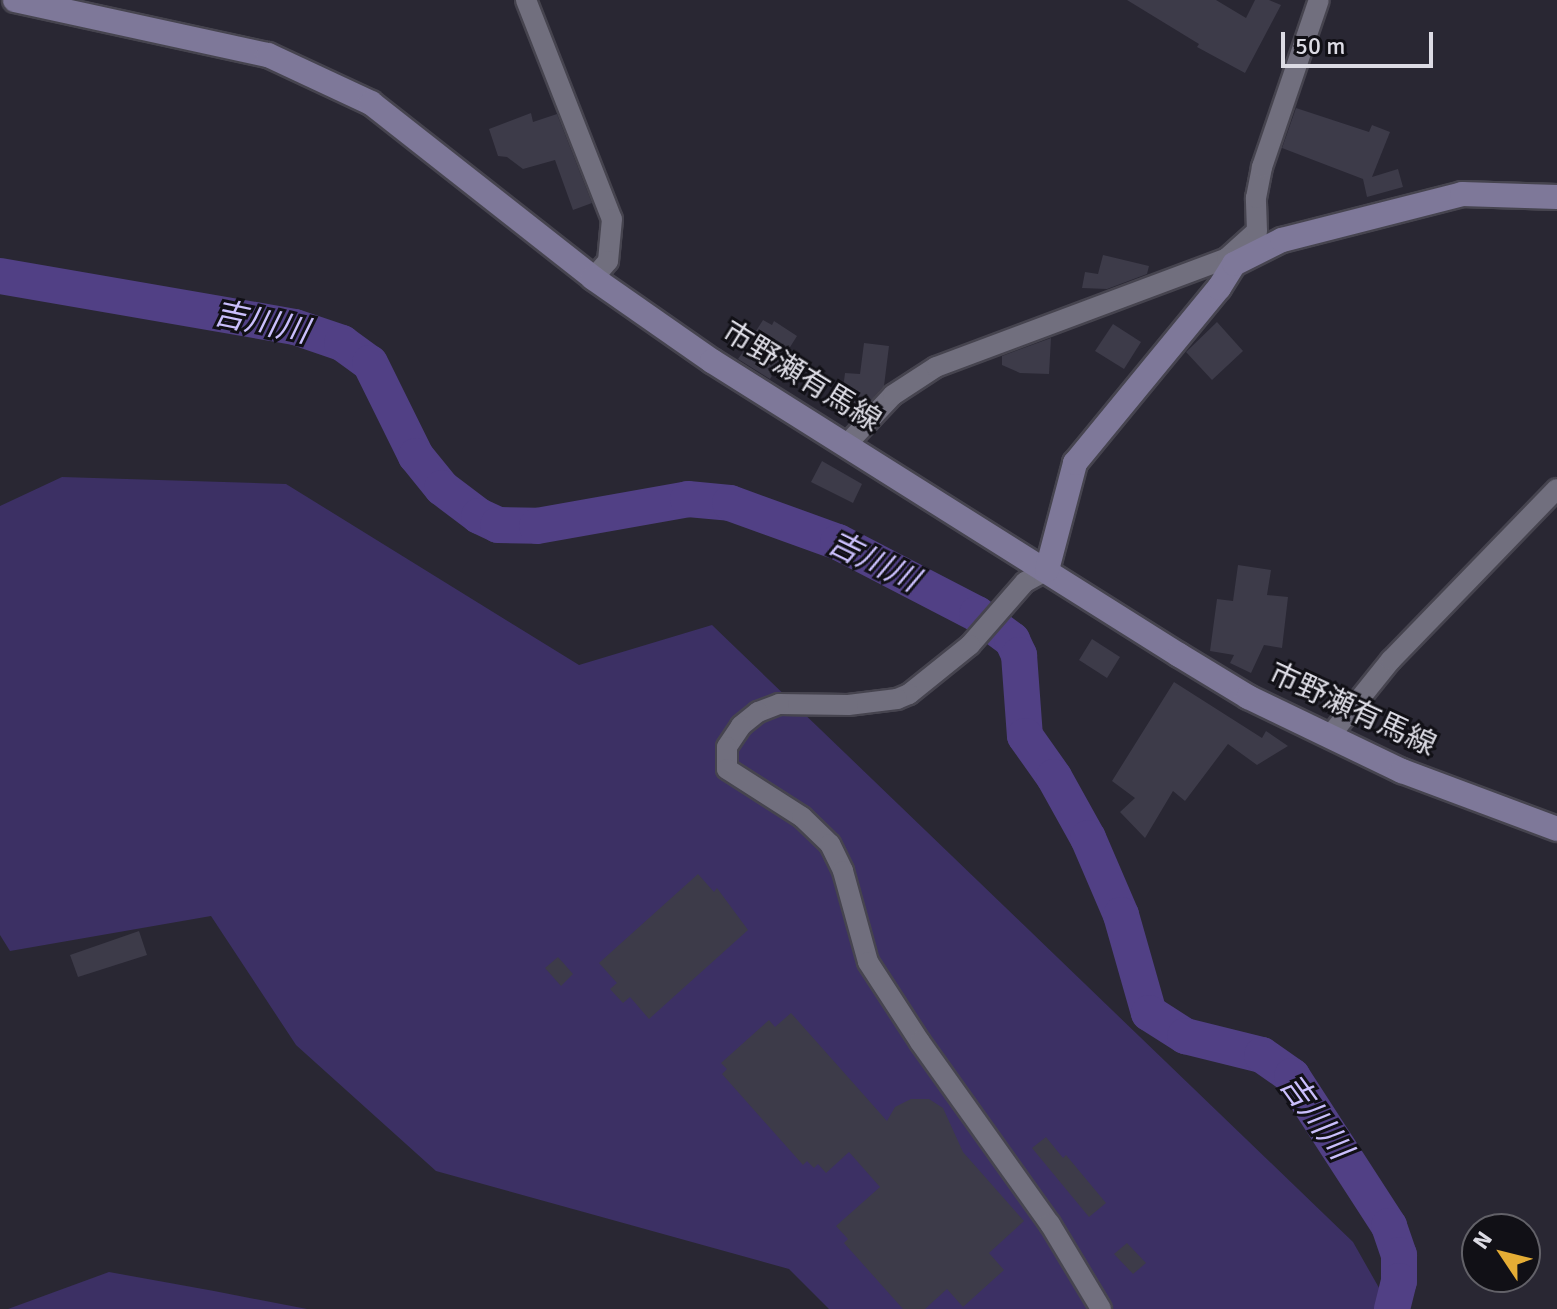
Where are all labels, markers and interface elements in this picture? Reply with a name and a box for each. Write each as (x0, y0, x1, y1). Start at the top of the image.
scale bar (1285, 16, 1437, 66)
text: 50 m (1295, 31, 1345, 61)
water label: 吉川川 (210, 294, 312, 352)
street label: 市野瀬有馬線 (715, 314, 887, 440)
water label: 吉川川 (821, 524, 925, 600)
street label: 市野瀬有馬線 (1263, 656, 1441, 764)
water label: 吉川川 (1271, 1067, 1359, 1167)
north arrow (1461, 1213, 1541, 1293)
text: N (1467, 1226, 1498, 1254)

